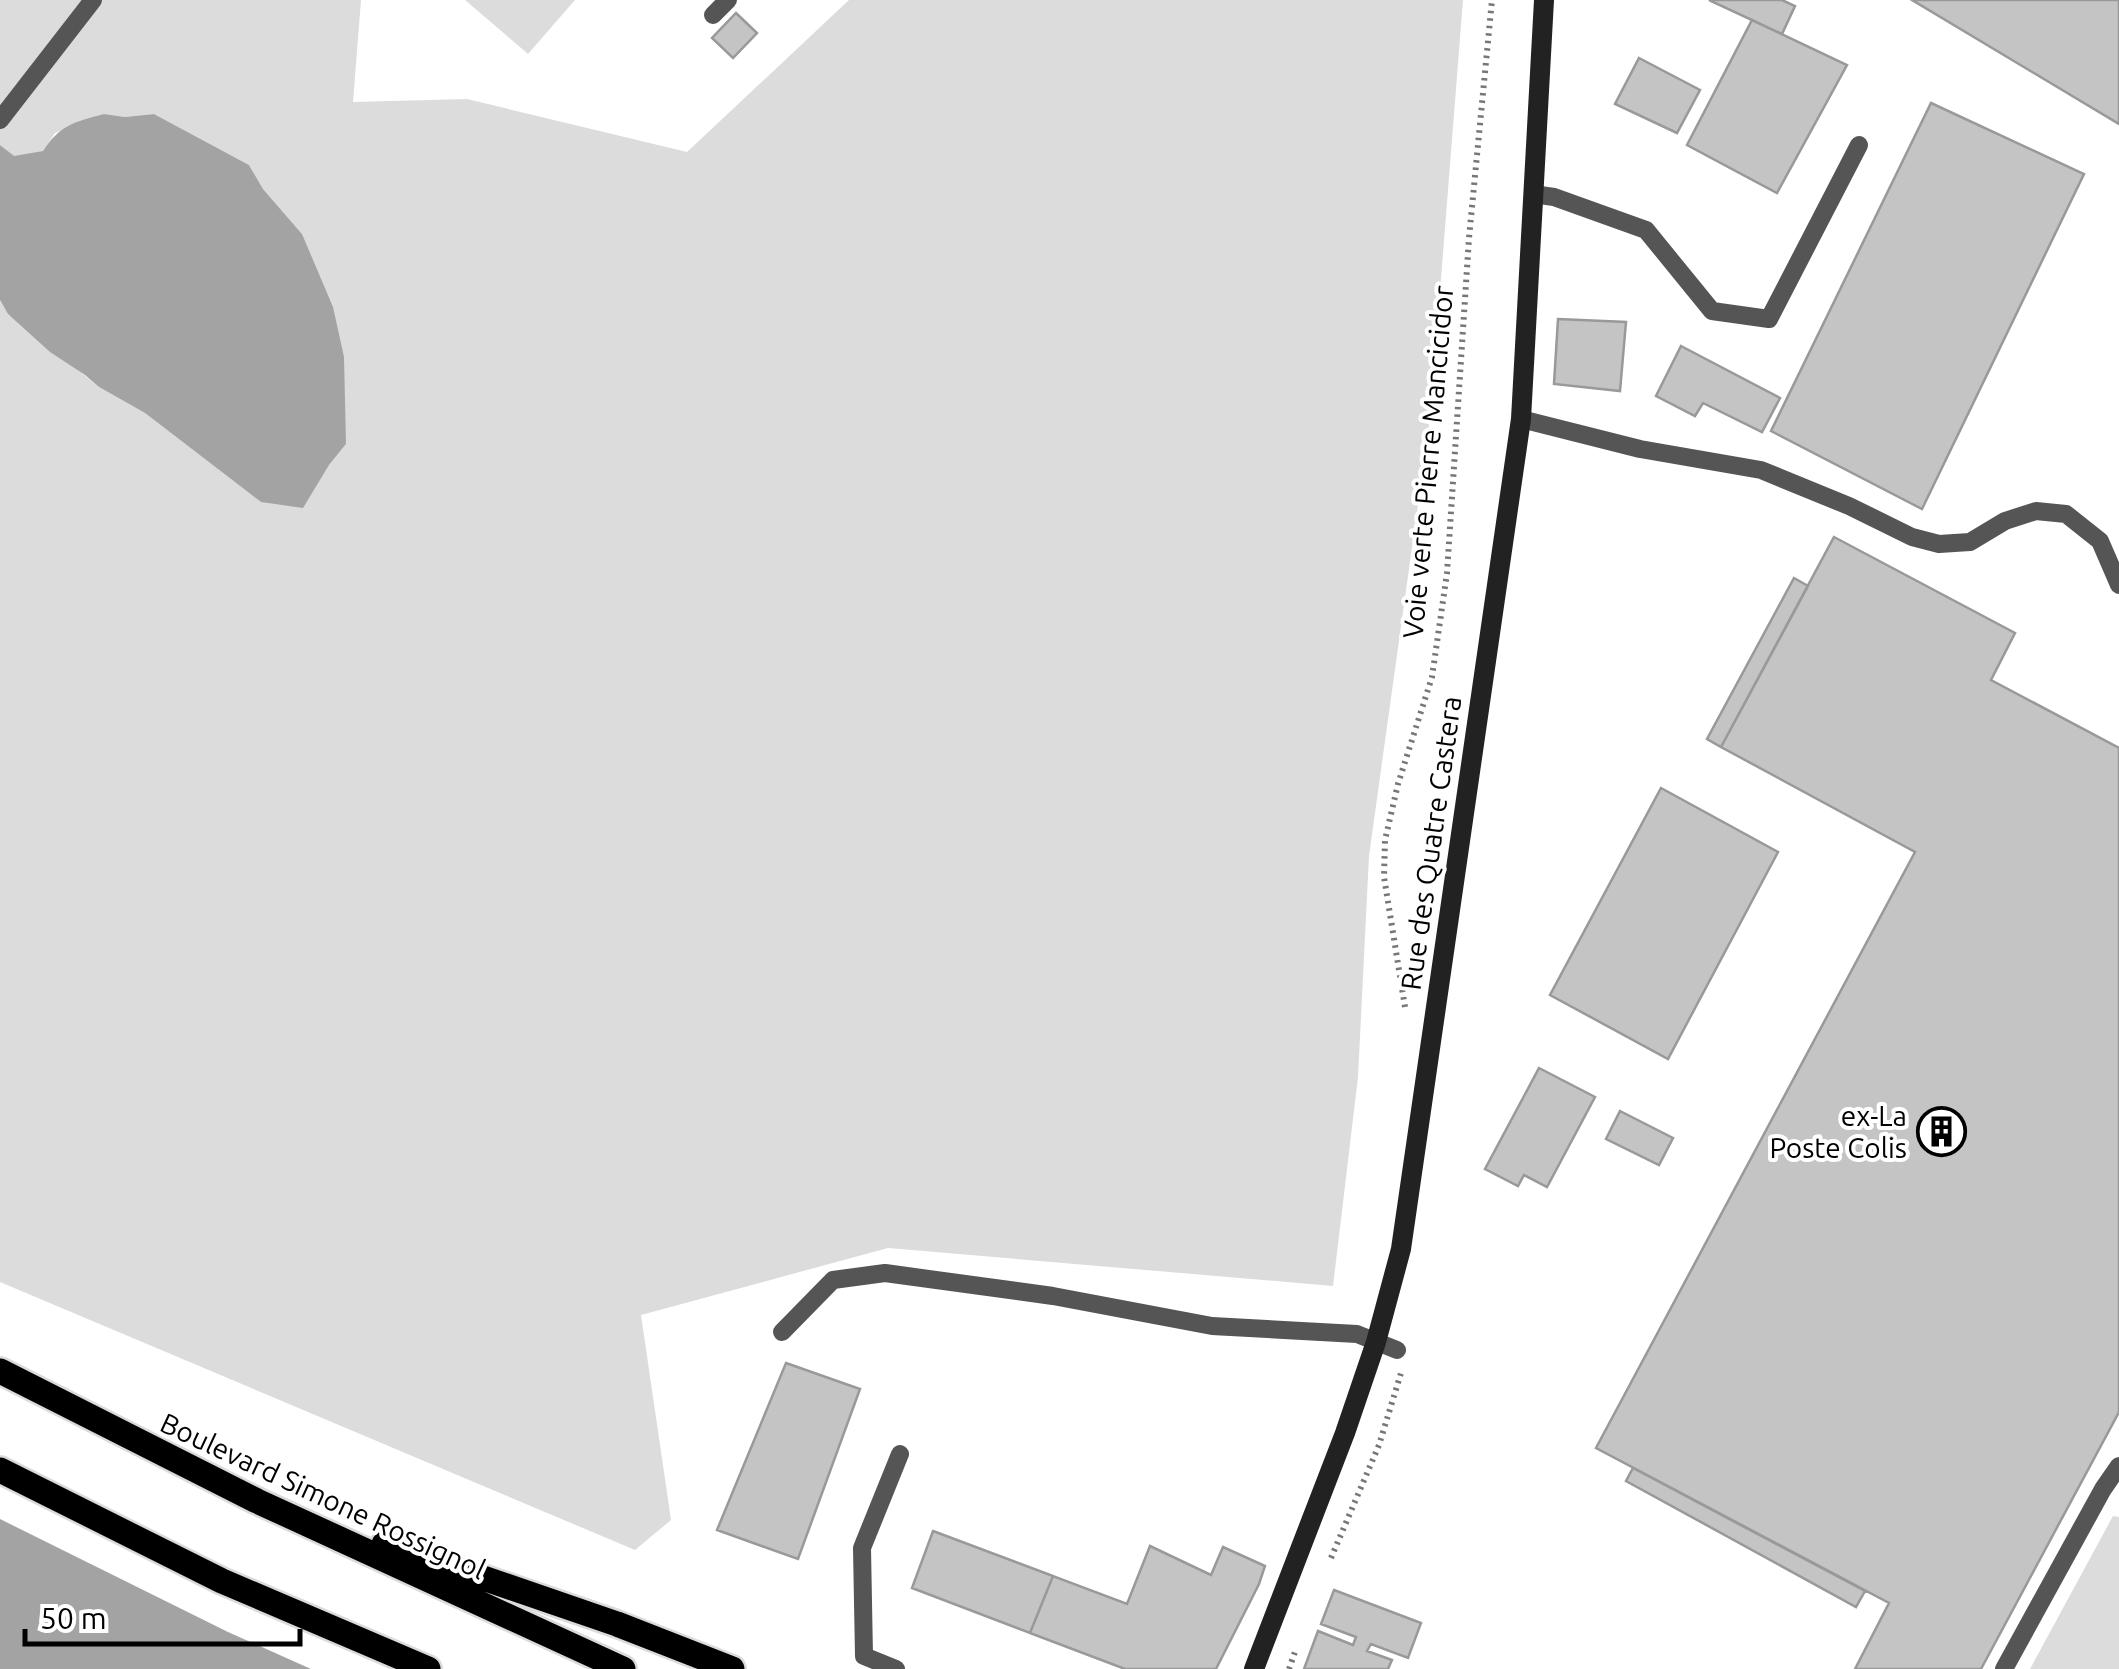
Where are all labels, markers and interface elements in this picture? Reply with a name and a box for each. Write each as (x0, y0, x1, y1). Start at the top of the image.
street label: Voie verte Pierre Mancicidor (1397, 284, 1458, 640)
street label: Rue des Quatre Castera (1395, 694, 1466, 992)
place label: ex-La Poste Colis (1769, 1100, 1907, 1163)
building icon: ex-La Poste Colis (1916, 1106, 1968, 1158)
street label: Boulevard Simone Rossignol (156, 1407, 491, 1585)
scale bar (25, 1584, 300, 1646)
text: 50 m (40, 1601, 107, 1635)

